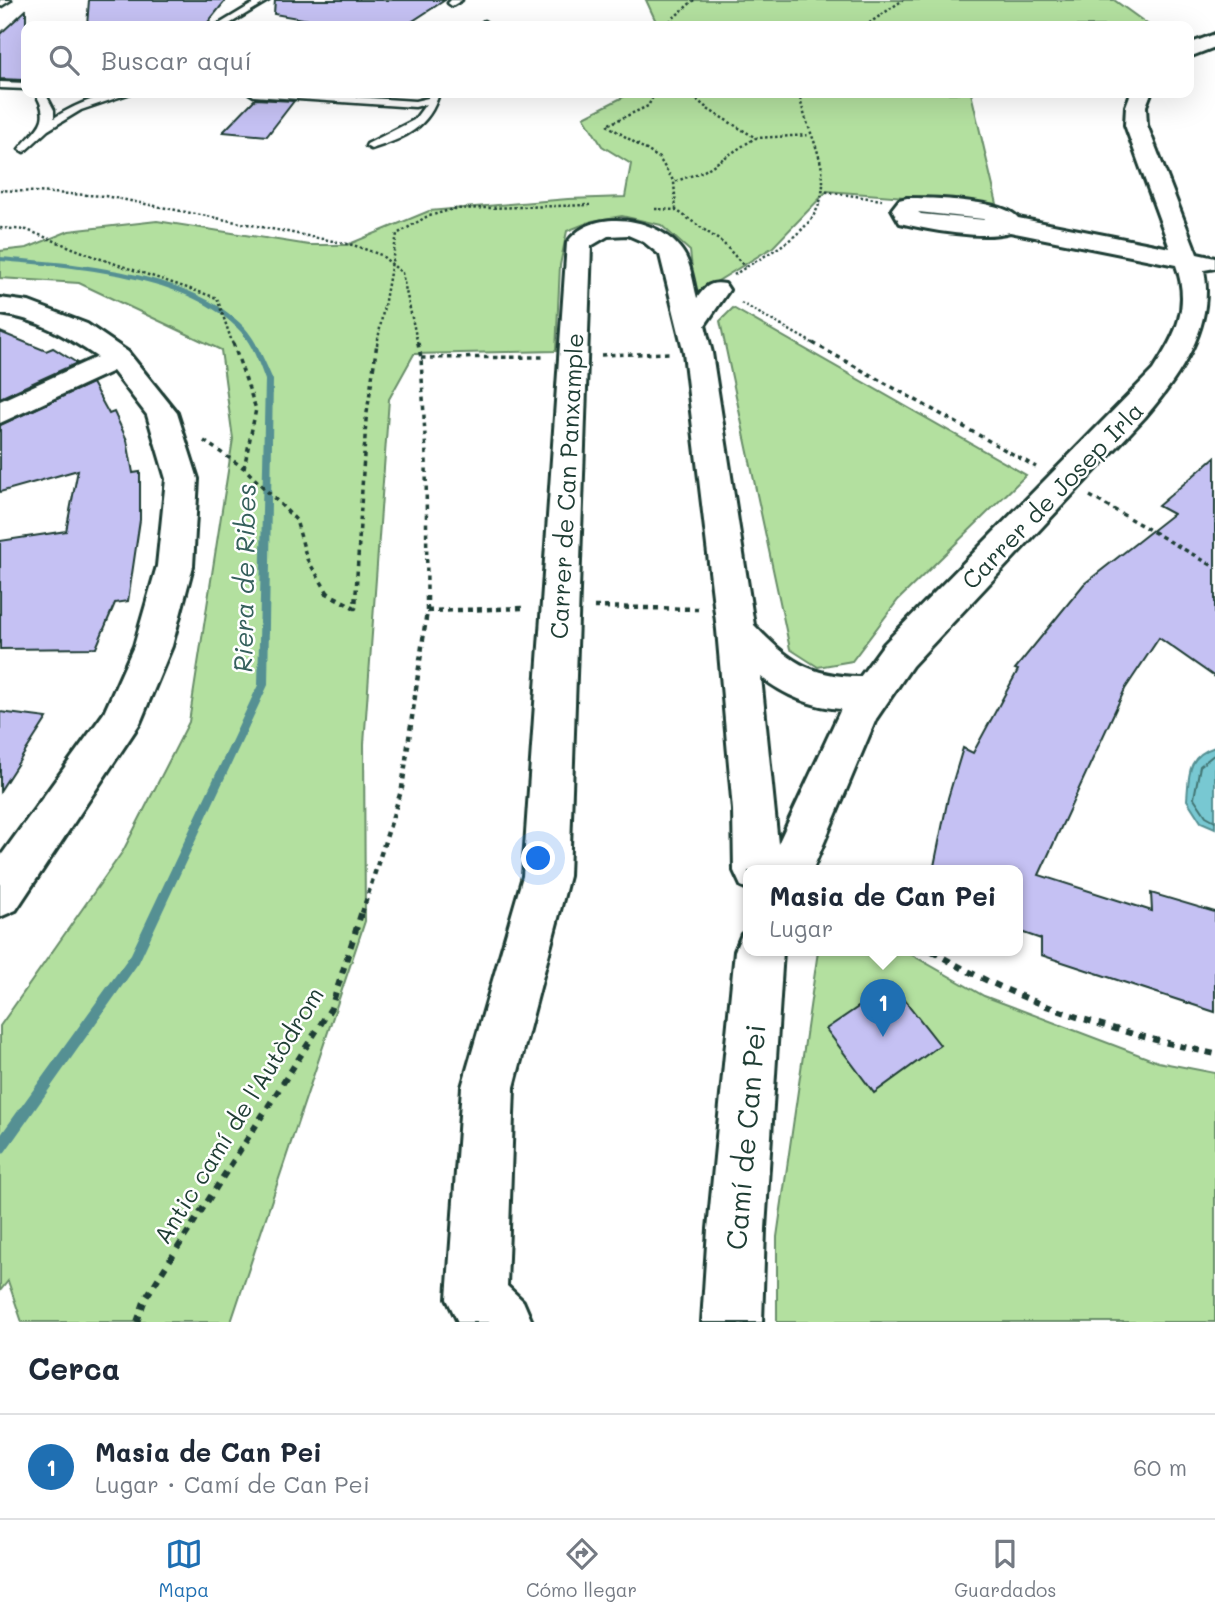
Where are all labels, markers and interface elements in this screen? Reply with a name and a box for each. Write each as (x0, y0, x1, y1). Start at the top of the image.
search box (21, 21, 1194, 98)
icon: search (45, 41, 83, 79)
text: Buscar aquí (101, 43, 252, 77)
street label: Carrer de Can Panxample (543, 332, 589, 640)
street label: Carrer de Josep Irla (955, 395, 1149, 595)
water label: Riera de Ribes (225, 483, 263, 673)
your location (521, 841, 555, 875)
popup (743, 865, 1023, 956)
text: Masia de Can Pei (769, 879, 997, 913)
text: Lugar (769, 913, 833, 943)
pin: 1 (860, 979, 906, 1037)
street label: Antic camí de l'Autòdrom (146, 981, 330, 1249)
street label: Camí de Can Pei (717, 1023, 773, 1251)
text: Cerca (28, 1348, 120, 1388)
text: Masia de Can Pei (95, 1435, 322, 1469)
text: 1 (46, 1452, 56, 1482)
text: 60 m (1133, 1452, 1187, 1482)
text: Lugar · Camí de Can Pei (95, 1469, 370, 1499)
tab: Mapa (159, 1535, 209, 1602)
tab: Cómo llegar (526, 1535, 637, 1602)
tab: Guardados (954, 1535, 1056, 1602)

